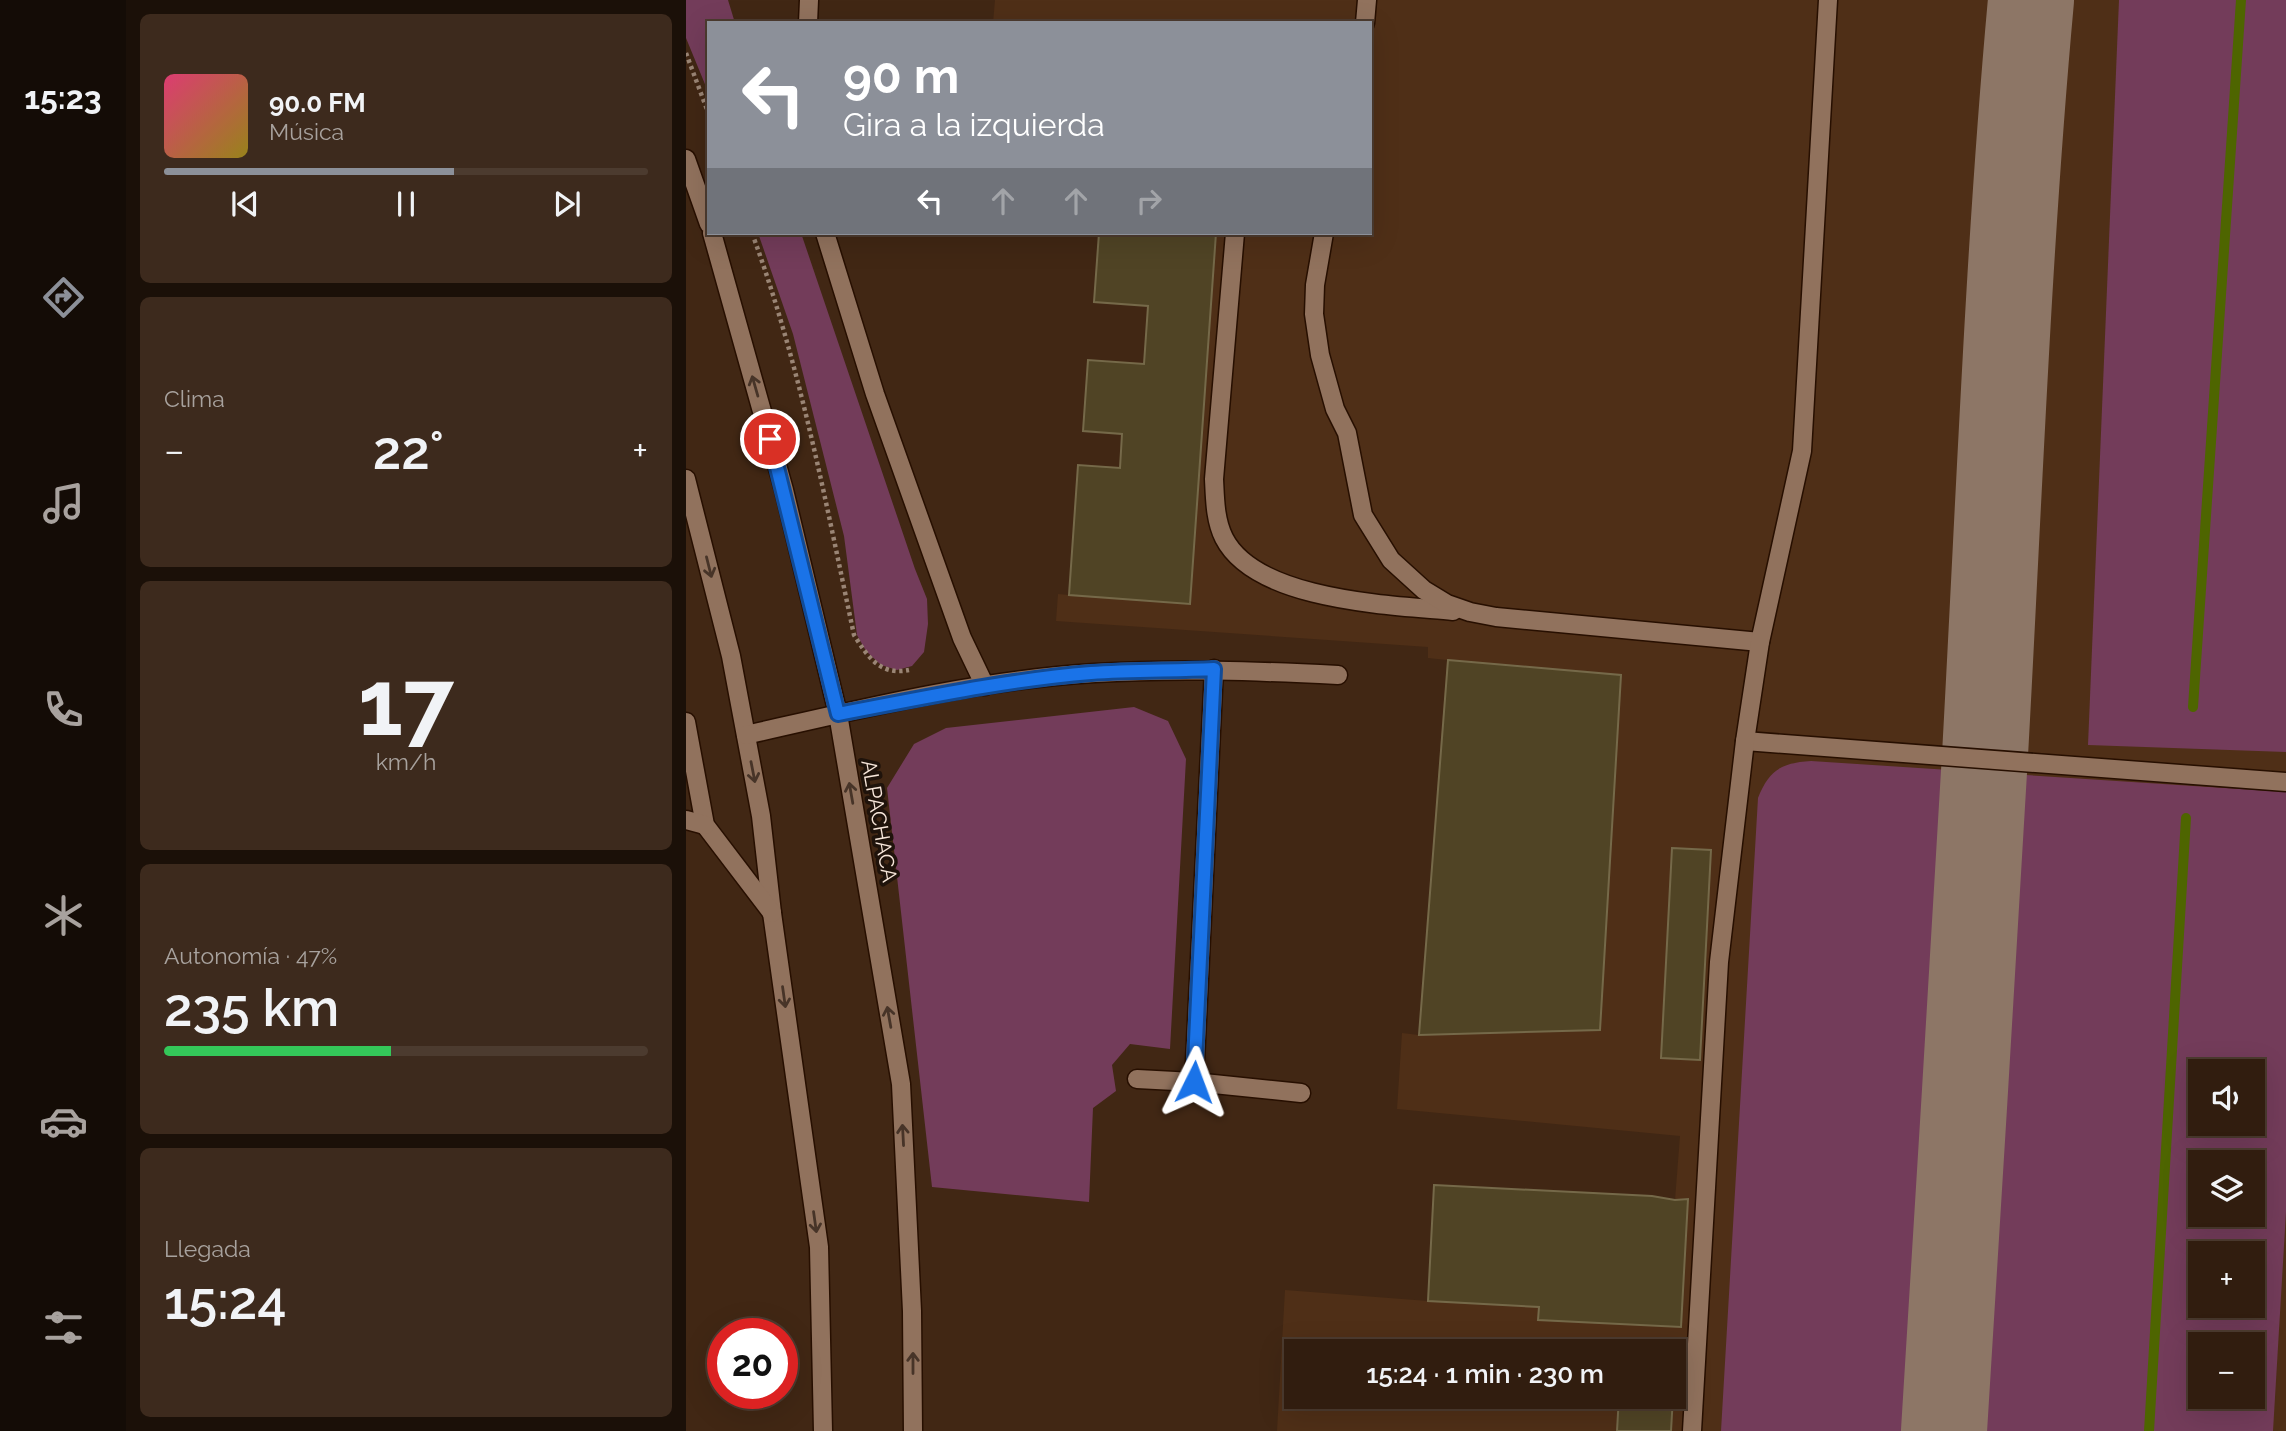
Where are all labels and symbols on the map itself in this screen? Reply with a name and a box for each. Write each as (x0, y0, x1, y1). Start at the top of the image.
one-way arrow (748, 376, 761, 398)
pin (740, 409, 800, 469)
one-way arrow (703, 556, 716, 578)
street label: ALPACHACA (856, 758, 903, 884)
one-way arrow (746, 760, 760, 783)
one-way arrow (844, 782, 857, 805)
one-way arrow (778, 985, 791, 1008)
one-way arrow (882, 1006, 895, 1029)
position arrow (1157, 1045, 1231, 1119)
one-way arrow (897, 1124, 910, 1147)
one-way arrow (809, 1210, 822, 1233)
speed limit sign: 20 (707, 1318, 798, 1409)
one-way arrow (906, 1352, 920, 1375)

